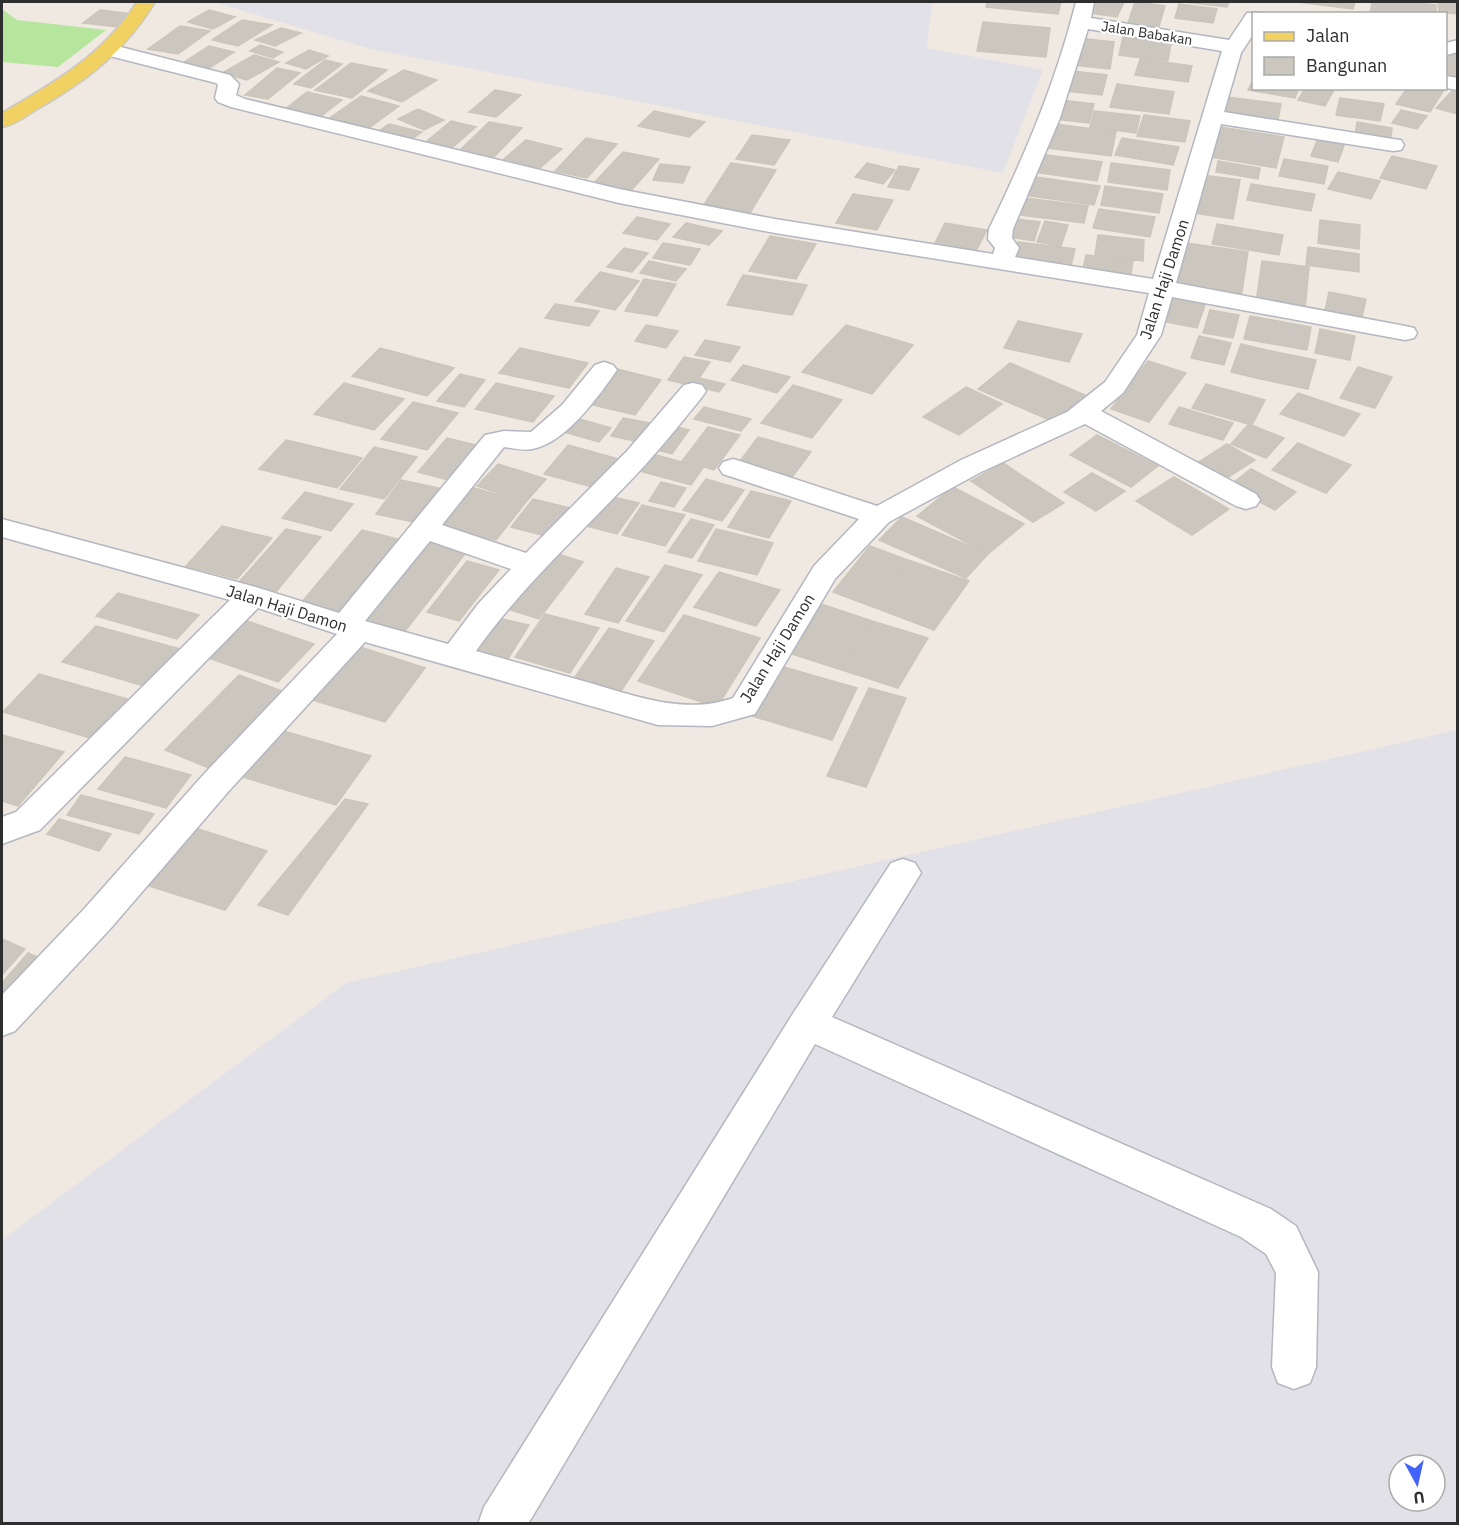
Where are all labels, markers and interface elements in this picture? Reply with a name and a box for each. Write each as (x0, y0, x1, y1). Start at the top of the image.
legend (1252, 12, 1447, 90)
street label: Jalan Babakan (1100, 17, 1194, 49)
text: Jalan (1306, 24, 1350, 47)
text: Bangunan (1306, 54, 1387, 77)
street label: Jalan Haji Damon (1135, 216, 1193, 342)
street label: Jalan Haji Damon (224, 580, 350, 636)
street label: Jalan Haji Damon (735, 590, 819, 706)
north arrow (1387, 1453, 1447, 1513)
text: U (1412, 1487, 1426, 1509)

